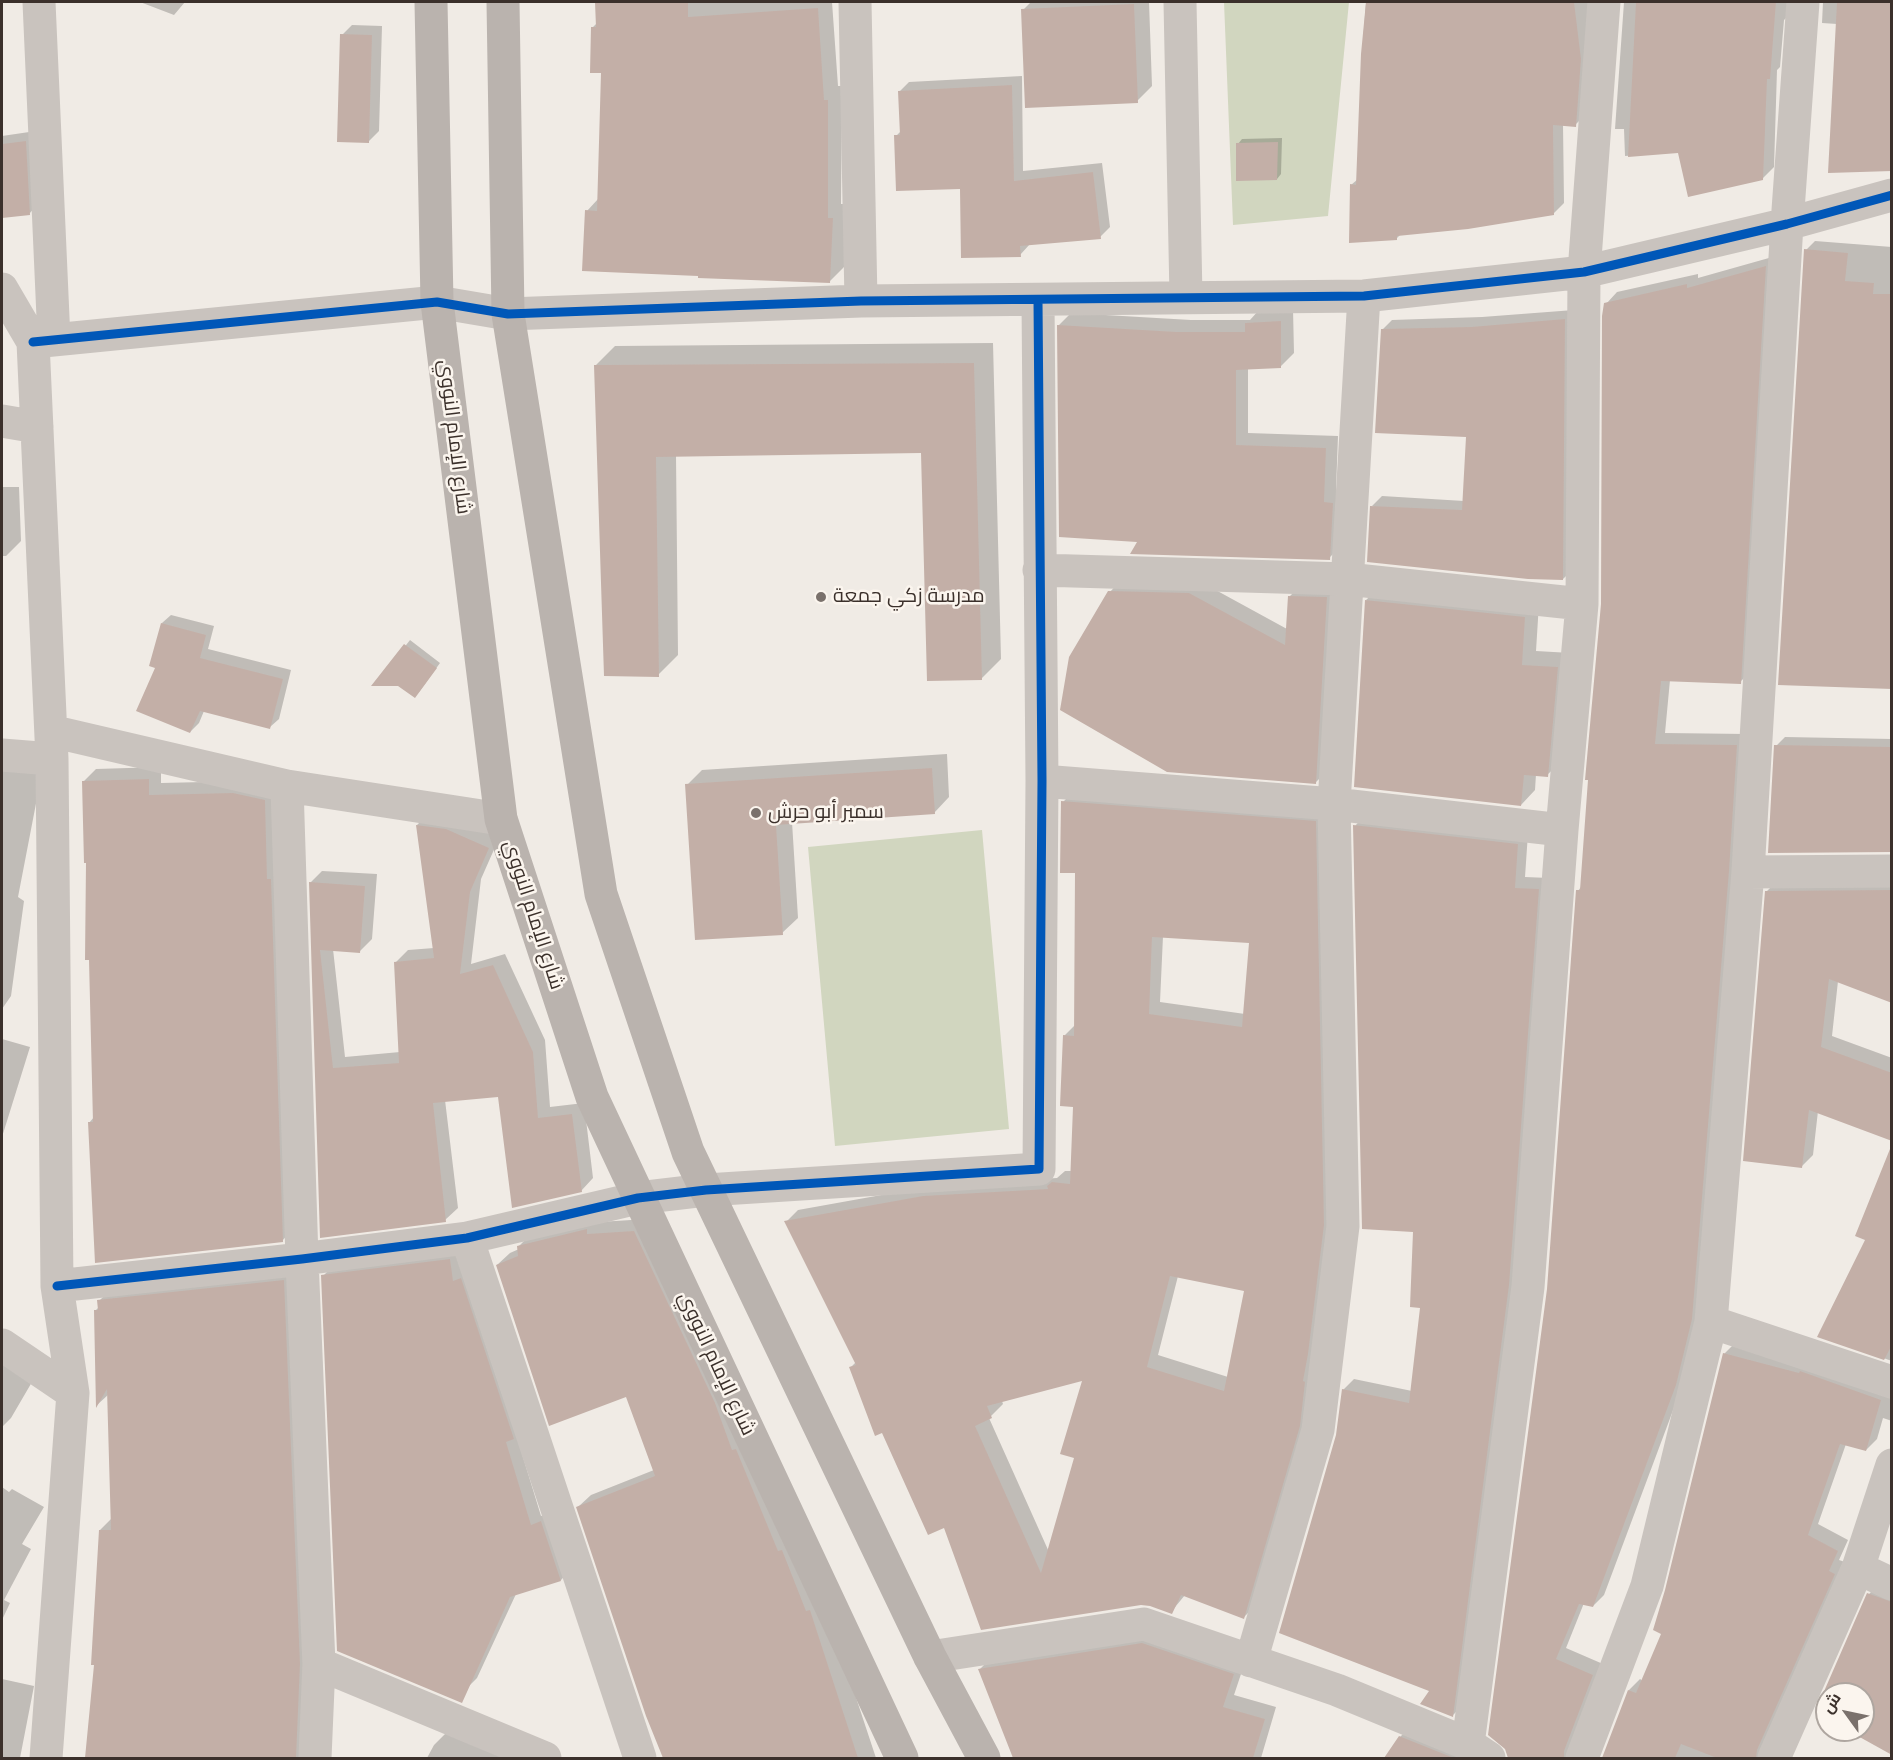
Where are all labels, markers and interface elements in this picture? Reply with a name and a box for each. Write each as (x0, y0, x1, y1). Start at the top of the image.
street label: شارع الإمام النووي (433, 358, 475, 516)
place label: مدرسة زكي جمعة (833, 585, 984, 609)
marker: مدرسة زكي جمعة (814, 590, 828, 604)
place label: سمير أبو حرش (768, 801, 884, 825)
marker: سمير أبو حرش (749, 806, 763, 820)
street label: شارع الإمام النووي (498, 837, 568, 993)
street label: شارع الإمام النووي (672, 1288, 760, 1440)
north arrow (1815, 1682, 1875, 1742)
text: ش (1817, 1689, 1846, 1717)

